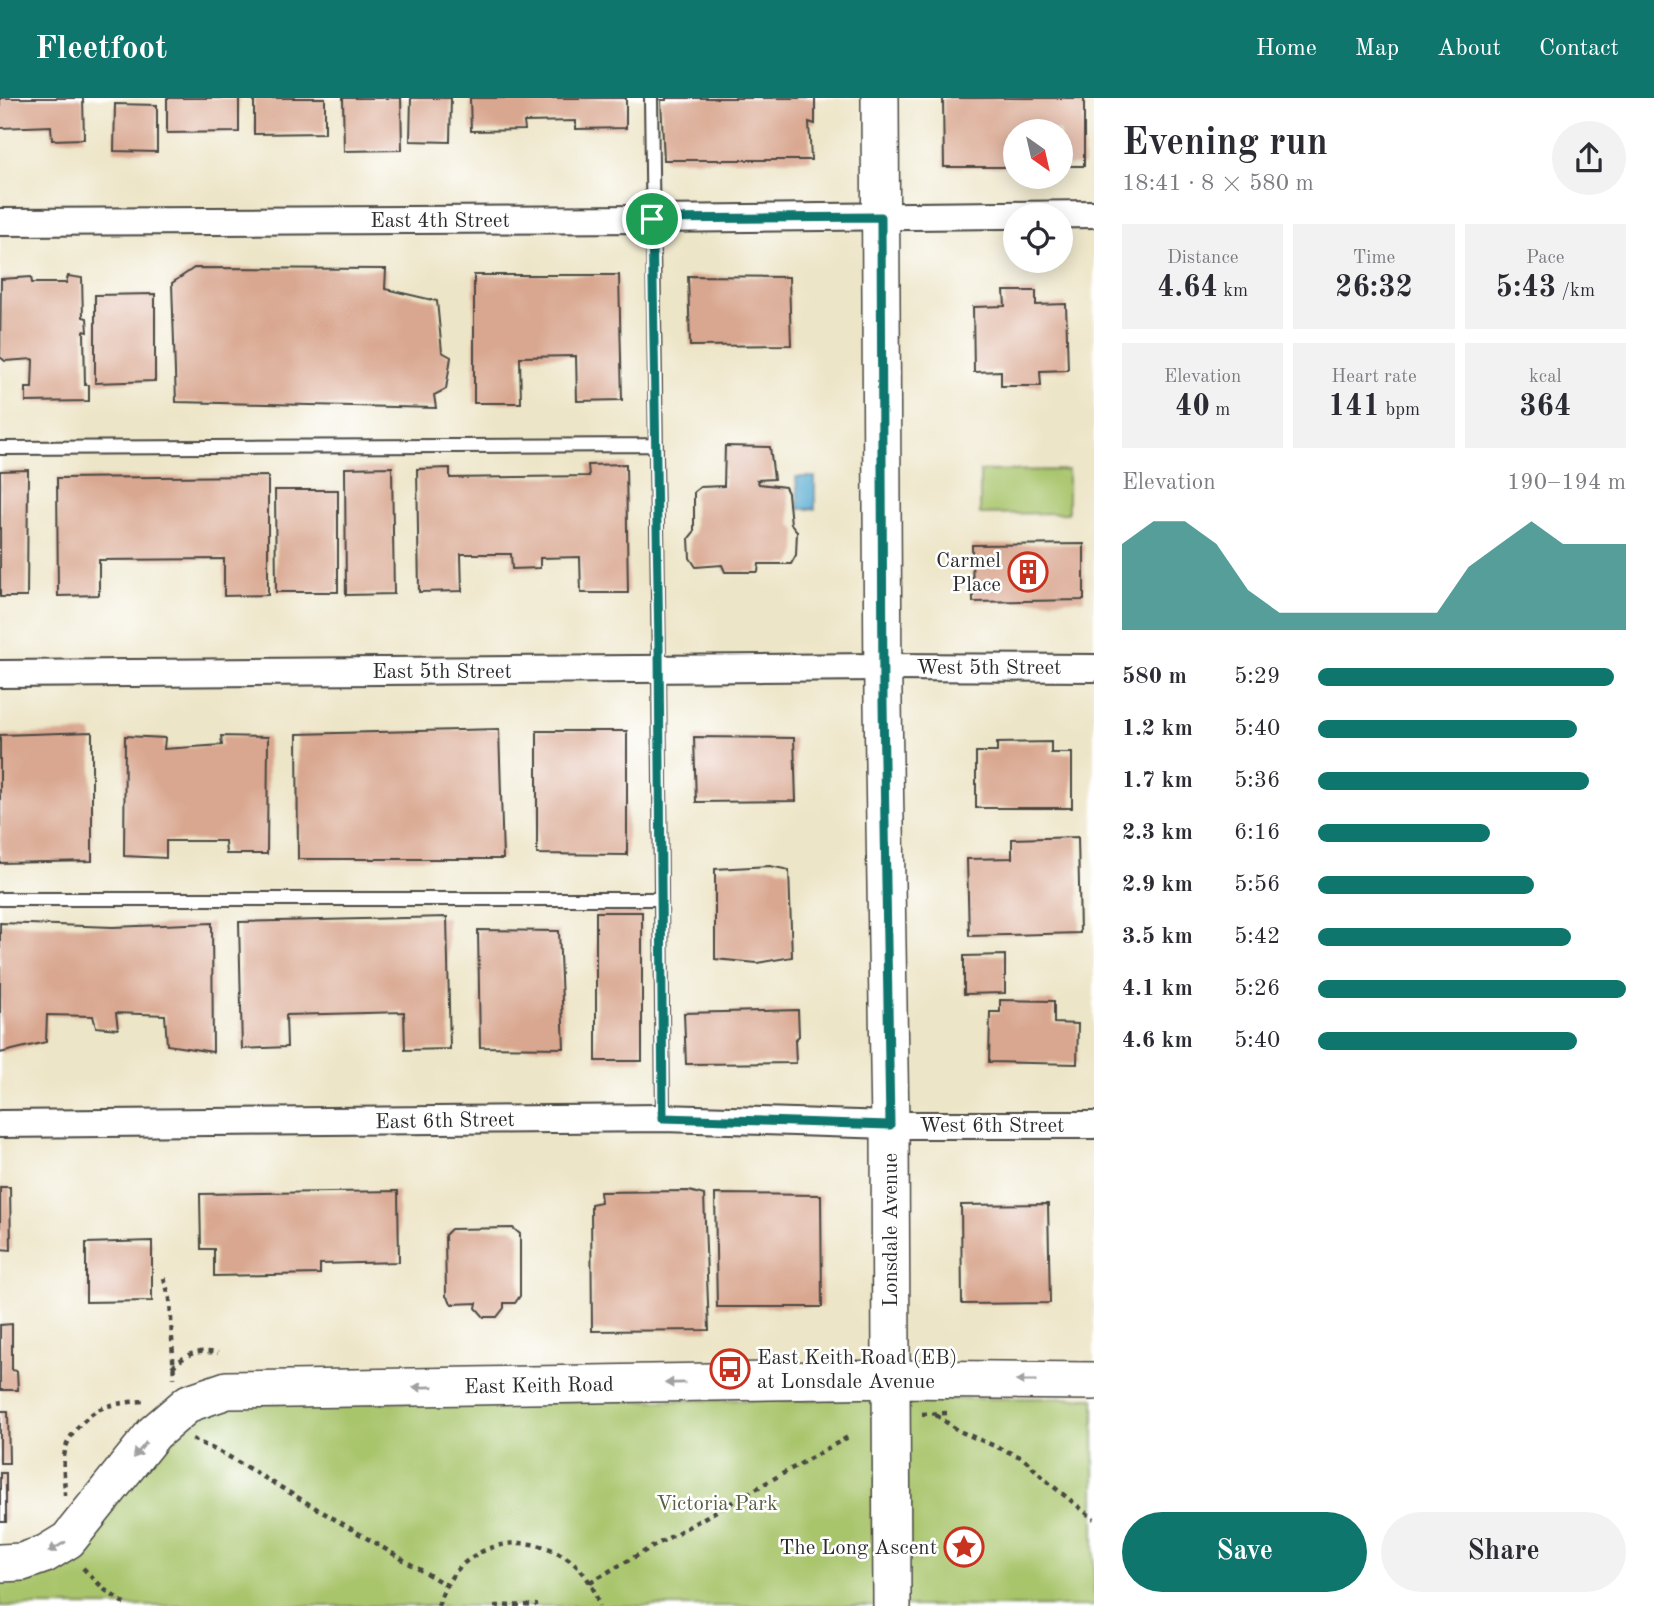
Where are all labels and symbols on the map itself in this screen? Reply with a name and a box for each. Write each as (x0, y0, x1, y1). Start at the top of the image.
north arrow (1003, 119, 1073, 189)
pin (622, 189, 682, 249)
street label: East 4th Street (370, 211, 510, 232)
place label: Carmel Place (936, 551, 1001, 596)
building icon: Carmel Place (1007, 551, 1049, 593)
street label: West 5th Street (917, 658, 1061, 679)
street label: East 5th Street (372, 662, 512, 683)
street label: East 6th Street (375, 1110, 515, 1133)
street label: West 6th Street (920, 1116, 1064, 1137)
street label: Lonsdale Avenue (881, 1153, 902, 1307)
bus stop icon: East Keith Road (EB) at Lonsdale Avenue (709, 1348, 751, 1390)
place label: East Keith Road (EB) at Lonsdale Avenue (757, 1348, 957, 1393)
street label: East Keith Road (464, 1375, 614, 1398)
one-way arrow (1015, 1375, 1037, 1387)
one-way arrow (664, 1377, 686, 1389)
one-way arrow (412, 1381, 434, 1392)
one-way arrow (133, 1440, 148, 1458)
park label: Victoria Park (656, 1494, 778, 1515)
place icon: The Long Ascent (943, 1526, 985, 1568)
place label: The Long Ascent (779, 1538, 937, 1559)
one-way arrow (48, 1540, 67, 1553)

